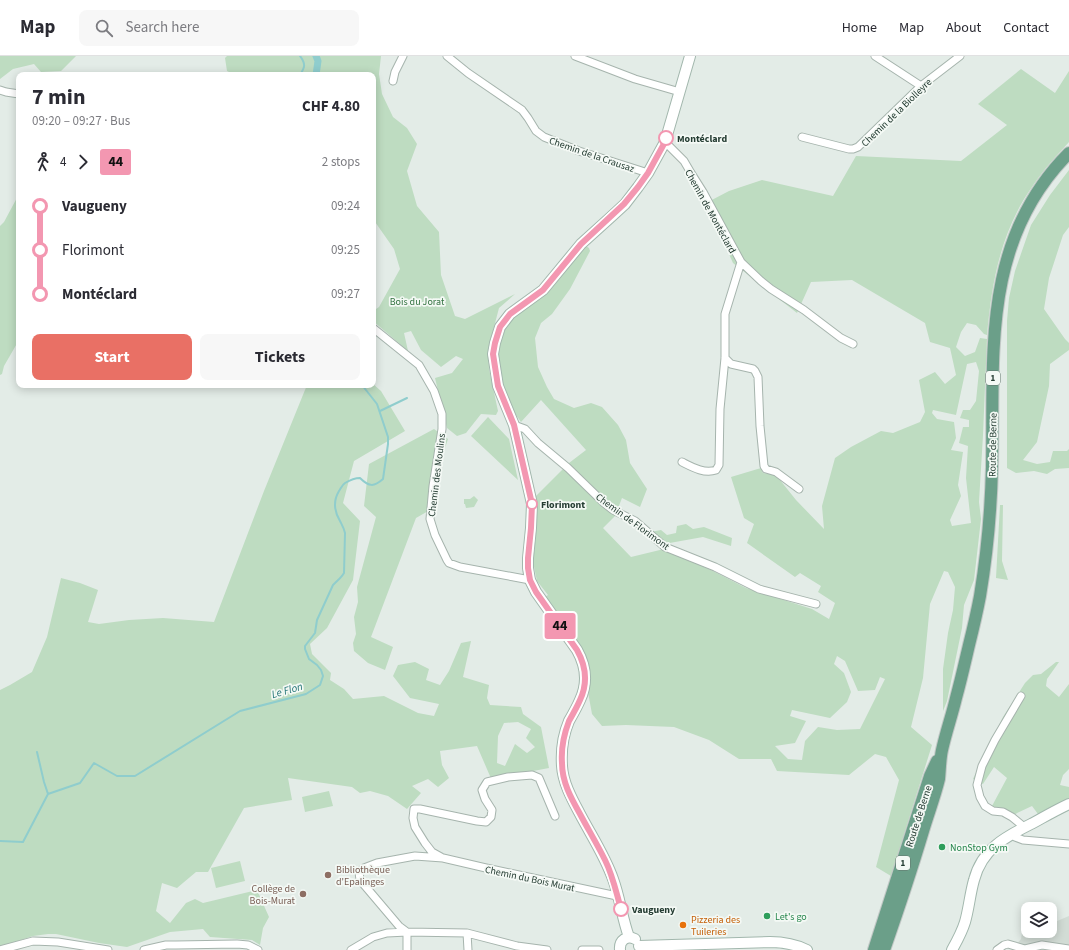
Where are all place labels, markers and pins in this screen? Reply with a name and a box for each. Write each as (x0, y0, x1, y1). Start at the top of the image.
marker: Montéclard (658, 130, 674, 146)
place label: Montéclard (677, 132, 727, 146)
marker: Florimont (526, 498, 538, 510)
place label: Florimont (541, 498, 585, 512)
place label: NonStop Gym (950, 841, 1008, 855)
marker: NonStop Gym (937, 842, 947, 852)
place label: Bibliothèque d'Epalinges (336, 863, 390, 889)
marker: Bibliothèque d'Epalinges (323, 870, 333, 880)
place label: Collège de Bois-Murat (250, 882, 296, 908)
marker: Collège de Bois-Murat (298, 889, 308, 899)
marker: Vaugueny (613, 901, 629, 917)
place label: Vaugueny (631, 903, 676, 917)
place label: Let's go (775, 910, 807, 924)
marker: Let's go (762, 911, 772, 921)
place label: Pizzeria des Tuileries (691, 913, 740, 939)
marker: Pizzeria des Tuileries (678, 920, 688, 930)

